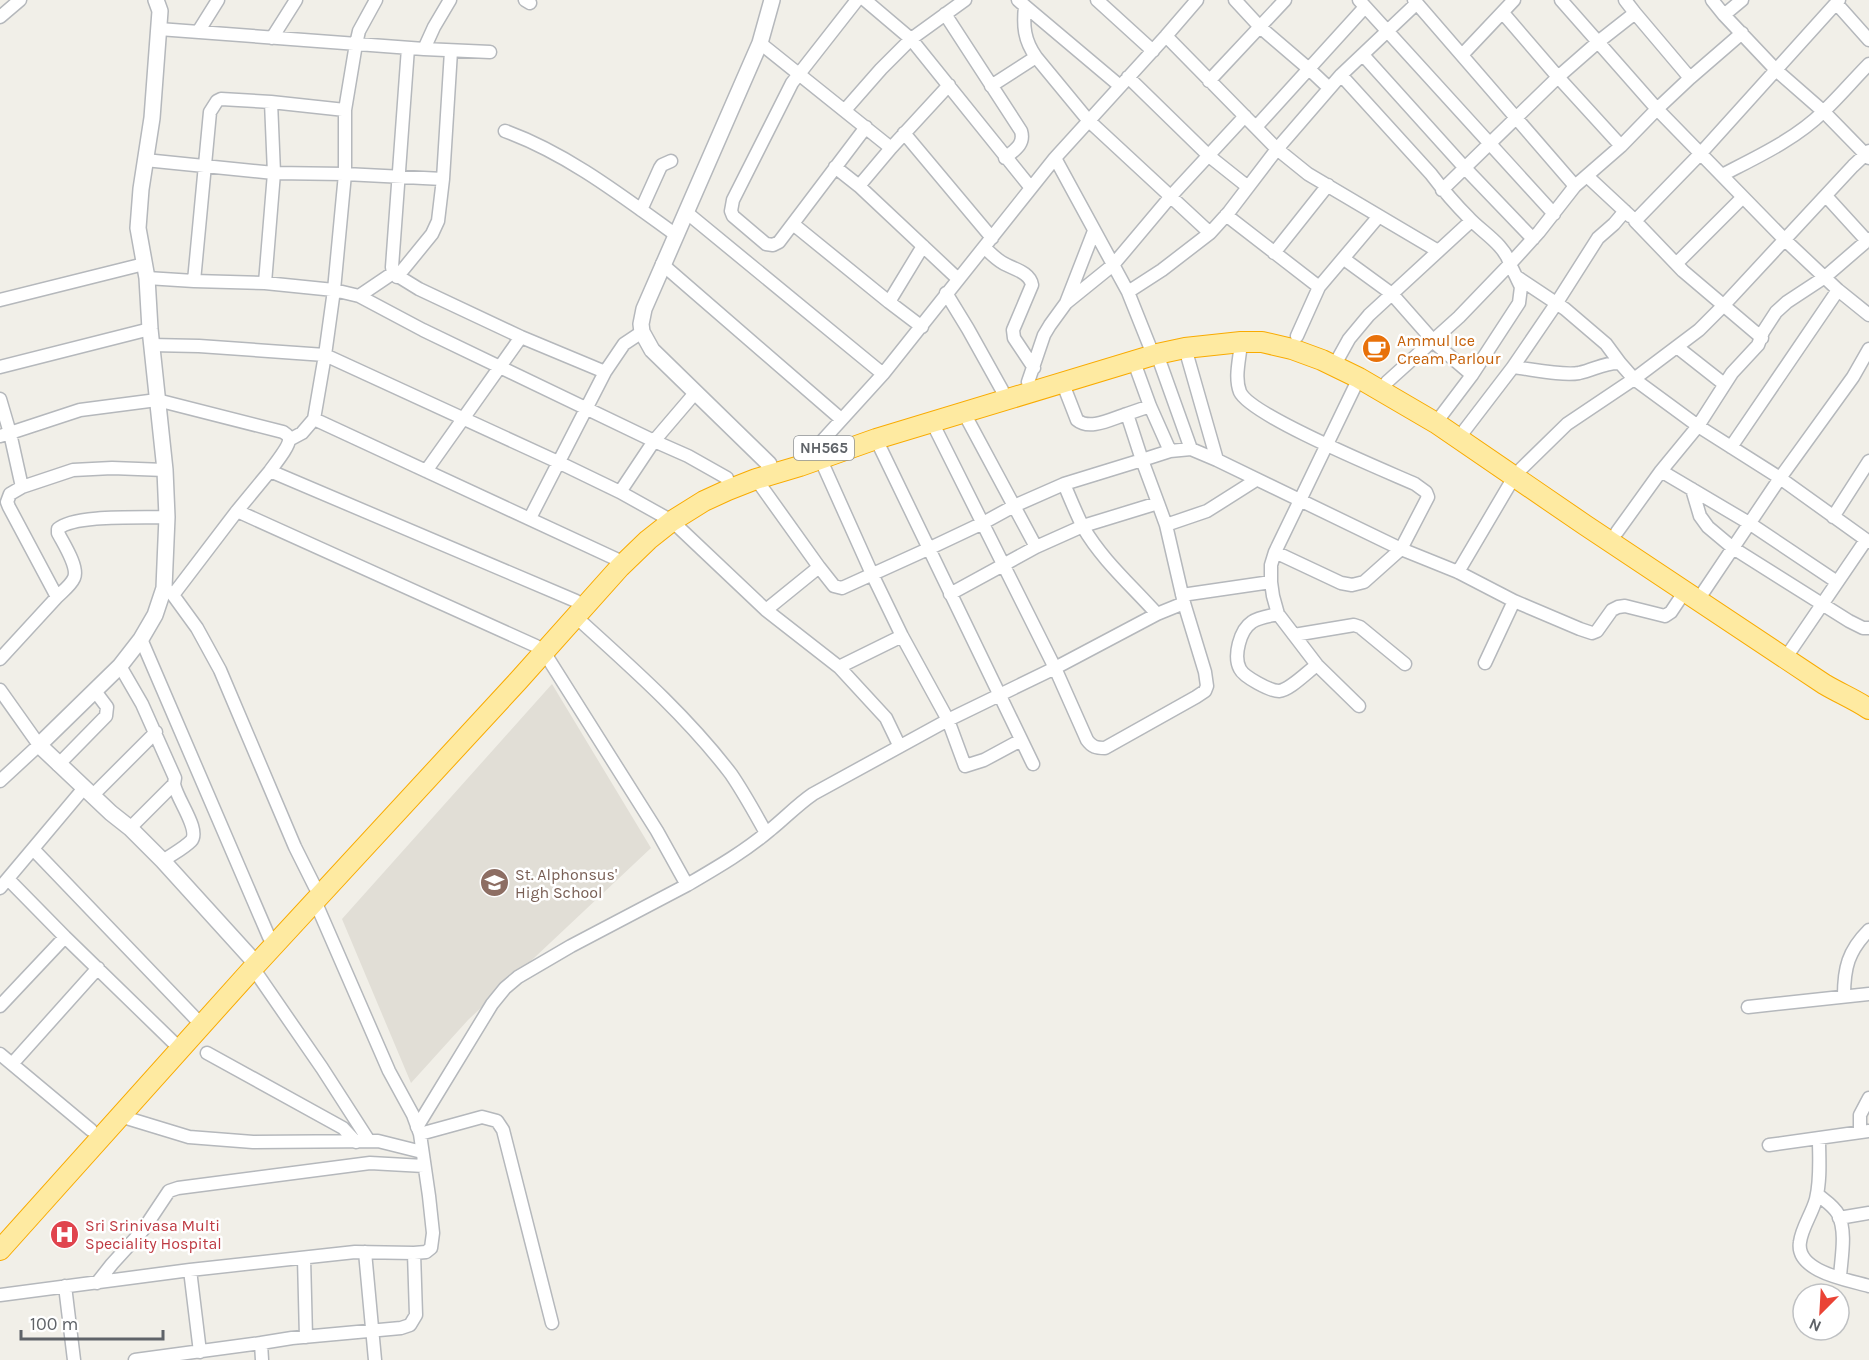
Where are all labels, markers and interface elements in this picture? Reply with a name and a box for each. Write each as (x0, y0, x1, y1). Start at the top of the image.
place label: Ammul Ice Cream Parlour (1397, 331, 1501, 368)
cafe icon: Ammul Ice Cream Parlour (1360, 333, 1392, 365)
road number: NH565 (794, 436, 854, 460)
place label: St. Alphonsus' High School (515, 865, 617, 902)
school or university icon: St. Alphonsus' High School (478, 867, 510, 899)
place label: Sri Srinivasa Multi Speciality Hospital (85, 1216, 222, 1253)
hospital icon: Sri Srinivasa Multi Speciality Hospital (48, 1218, 80, 1250)
north arrow (1791, 1282, 1851, 1342)
scale bar (21, 1303, 164, 1341)
text: 100 m (30, 1313, 78, 1335)
text: N (1806, 1314, 1824, 1336)

